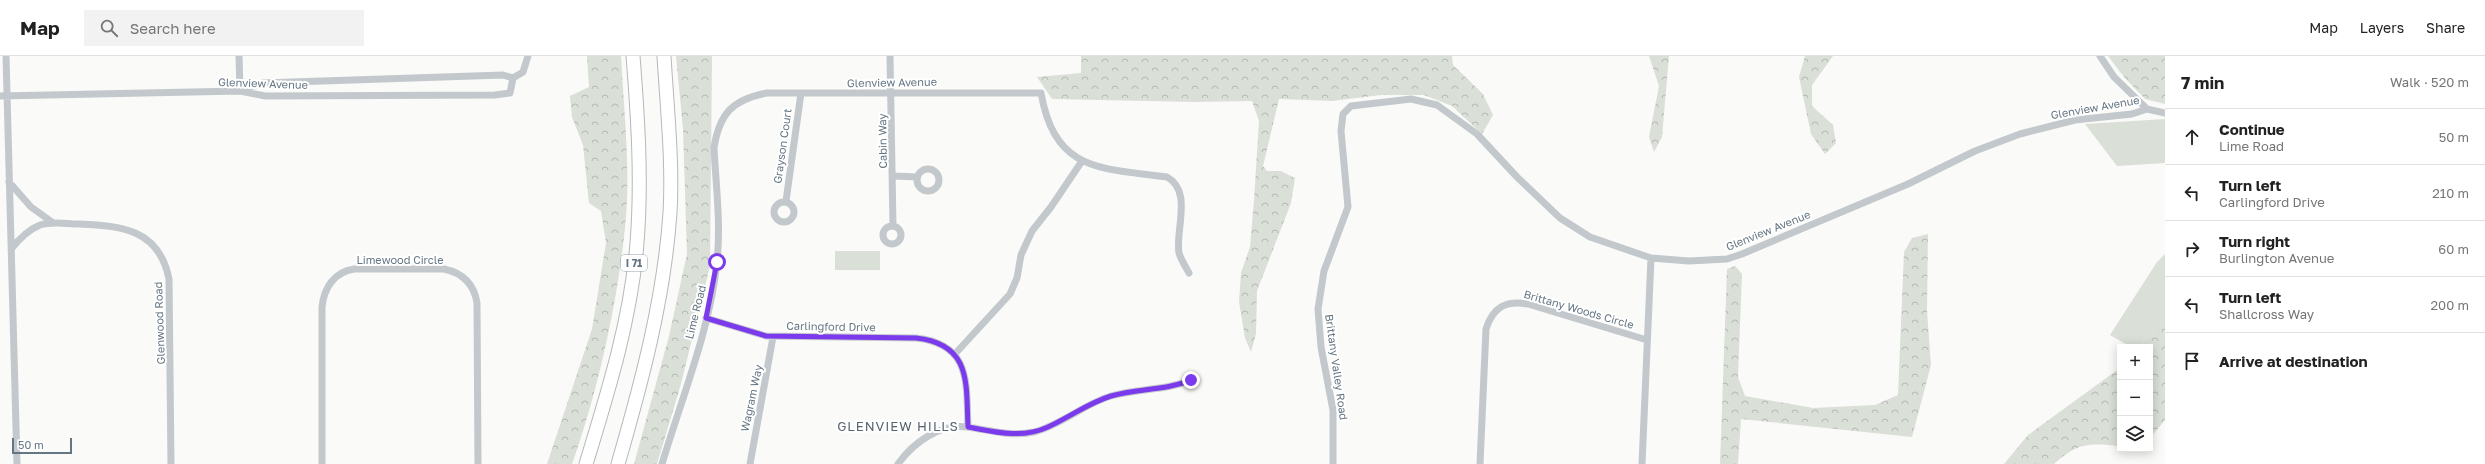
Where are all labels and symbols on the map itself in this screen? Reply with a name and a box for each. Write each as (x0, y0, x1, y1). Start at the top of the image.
street label: Glenview Avenue (218, 75, 308, 91)
street label: Glenview Avenue (847, 75, 937, 89)
street label: Glenview Avenue (2050, 93, 2140, 121)
street label: Grayson Court (770, 108, 794, 184)
street label: Cabin Way (875, 113, 889, 169)
street label: Glenview Avenue (1724, 207, 1812, 253)
street label: Limewood Circle (356, 253, 444, 266)
route start (708, 253, 726, 271)
road number: I 71 (621, 255, 647, 271)
street label: Glenwood Road (151, 281, 167, 365)
street label: Lime Road (682, 284, 708, 340)
street label: Brittany Woods Circle (1522, 287, 1636, 331)
street label: Brittany Valley Road (1323, 313, 1351, 421)
street label: Carlingford Drive (786, 319, 876, 333)
street label: Wagram Way (738, 363, 764, 433)
route end (1182, 371, 1200, 389)
district label: GLENVIEW HILLS (837, 418, 959, 434)
scale bar (12, 436, 72, 455)

